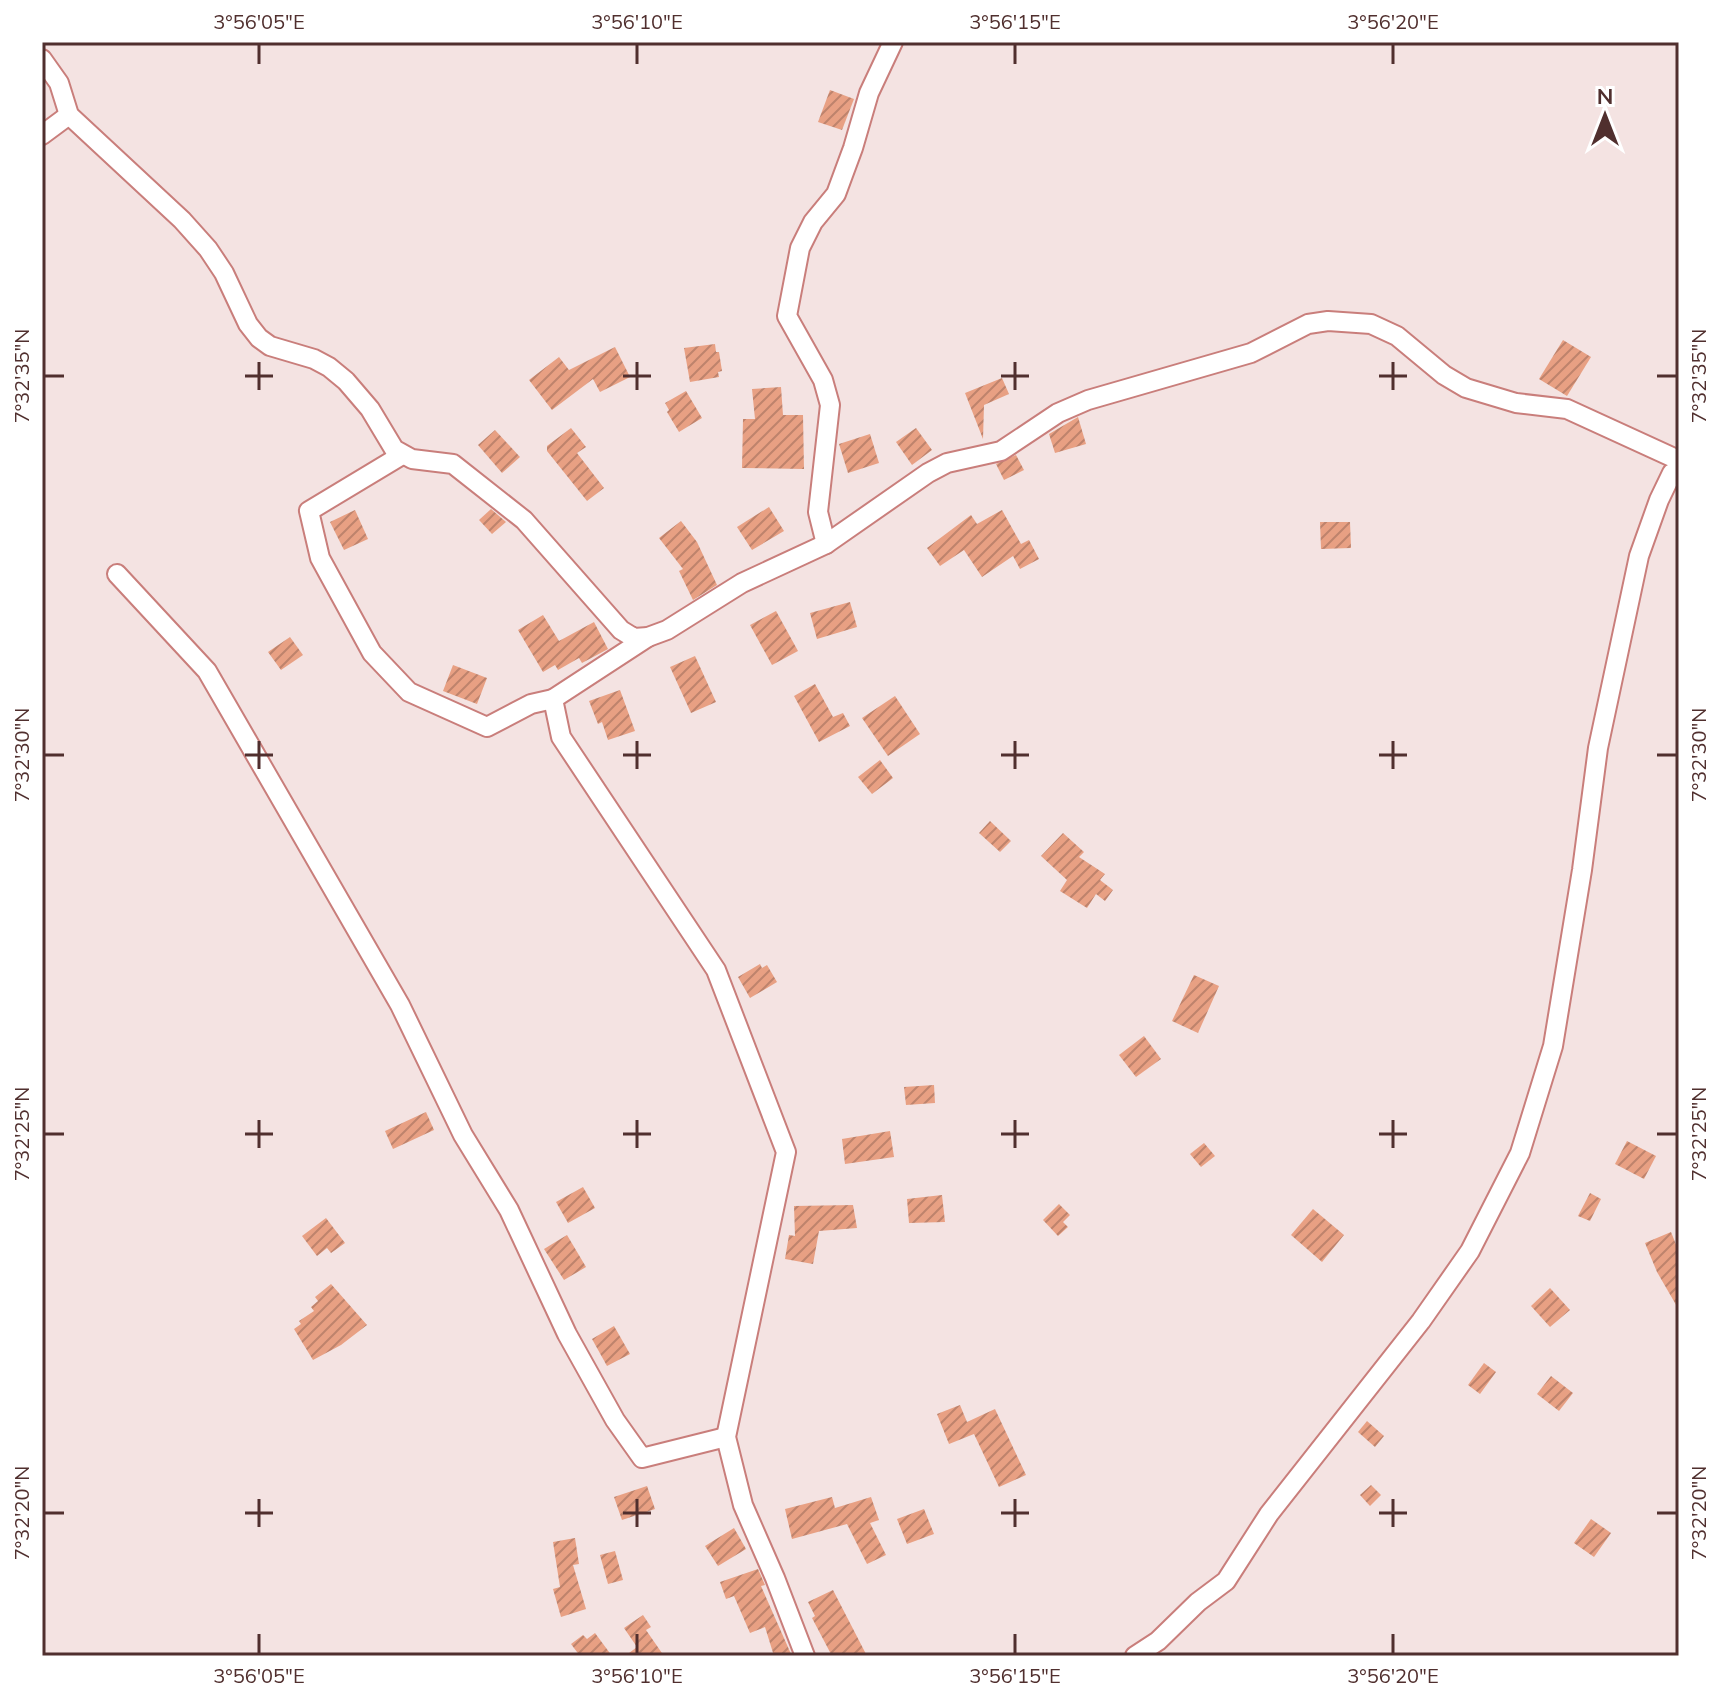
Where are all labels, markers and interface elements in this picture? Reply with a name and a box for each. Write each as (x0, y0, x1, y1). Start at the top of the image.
text: 3°56'05"E (213, 9, 305, 34)
text: 3°56'10"E (591, 9, 683, 34)
text: 3°56'15"E (969, 9, 1061, 34)
text: 3°56'20"E (1347, 9, 1439, 34)
north arrow (1565, 76, 1645, 156)
text: N (1597, 82, 1613, 110)
text: 7°32'35"N (9, 329, 34, 423)
text: 7°32'35"N (1686, 329, 1711, 423)
text: 7°32'30"N (9, 708, 34, 802)
text: 7°32'30"N (1686, 708, 1711, 802)
text: 7°32'25"N (9, 1087, 34, 1181)
text: 7°32'25"N (1686, 1087, 1711, 1181)
text: 7°32'20"N (9, 1466, 34, 1560)
text: 7°32'20"N (1686, 1466, 1711, 1560)
text: 3°56'05"E (213, 1663, 305, 1688)
text: 3°56'10"E (591, 1663, 683, 1688)
text: 3°56'15"E (969, 1663, 1061, 1688)
text: 3°56'20"E (1347, 1663, 1439, 1688)

